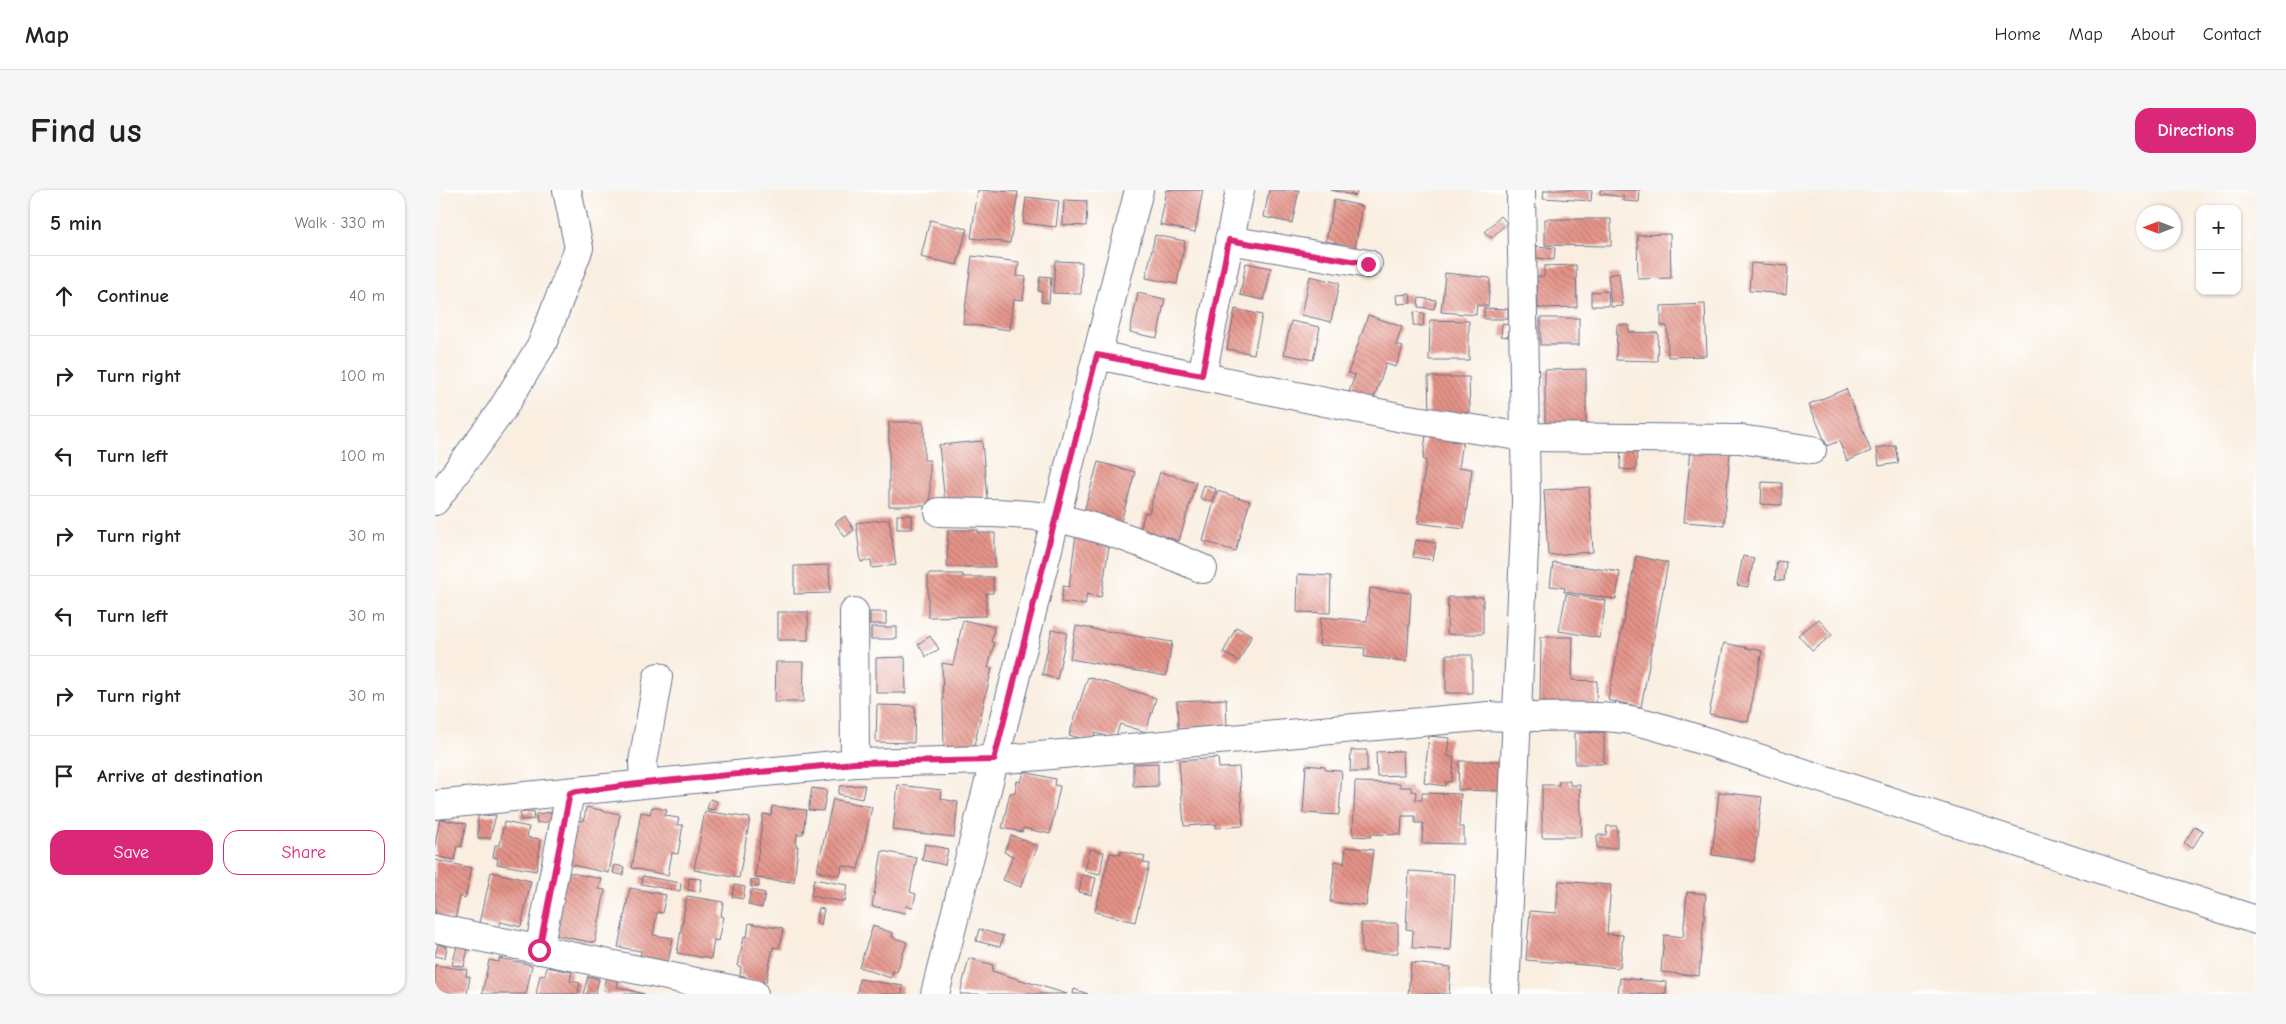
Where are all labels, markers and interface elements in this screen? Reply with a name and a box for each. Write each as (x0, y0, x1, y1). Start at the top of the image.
text: Map (25, 21, 69, 49)
text: Home (1994, 24, 2041, 45)
text: Map (2069, 24, 2103, 45)
text: About (2131, 24, 2175, 45)
text: Contact (2203, 24, 2261, 45)
button: Directions (2135, 108, 2256, 153)
text: Find us (30, 110, 142, 151)
north arrow (2136, 205, 2181, 250)
map controls (2196, 205, 2241, 295)
button: + (2196, 205, 2241, 250)
text: 5 min (50, 211, 102, 235)
text: Walk · 330 m (295, 214, 385, 232)
button: − (2196, 250, 2241, 295)
route end (1357, 253, 1380, 276)
icon: ahead (50, 282, 78, 310)
text: Continue (97, 285, 169, 307)
text: 40 m (349, 287, 385, 305)
icon: right (50, 362, 78, 390)
text: Turn right (97, 365, 181, 387)
text: 100 m (341, 367, 385, 385)
icon: left (50, 442, 78, 470)
text: Turn left (97, 445, 168, 467)
text: 100 m (341, 447, 385, 465)
icon: right (50, 522, 78, 550)
text: Turn right (97, 525, 181, 547)
text: 30 m (349, 527, 385, 545)
icon: left (50, 602, 78, 630)
text: Turn left (97, 605, 168, 627)
text: 30 m (349, 607, 385, 625)
icon: right (50, 682, 78, 710)
text: Turn right (97, 685, 181, 707)
text: 30 m (349, 687, 385, 705)
icon: arrive (50, 762, 78, 790)
text: Arrive at destination (97, 765, 263, 787)
button: Save (50, 830, 213, 875)
button: Share (223, 830, 385, 875)
route start (528, 939, 551, 962)

